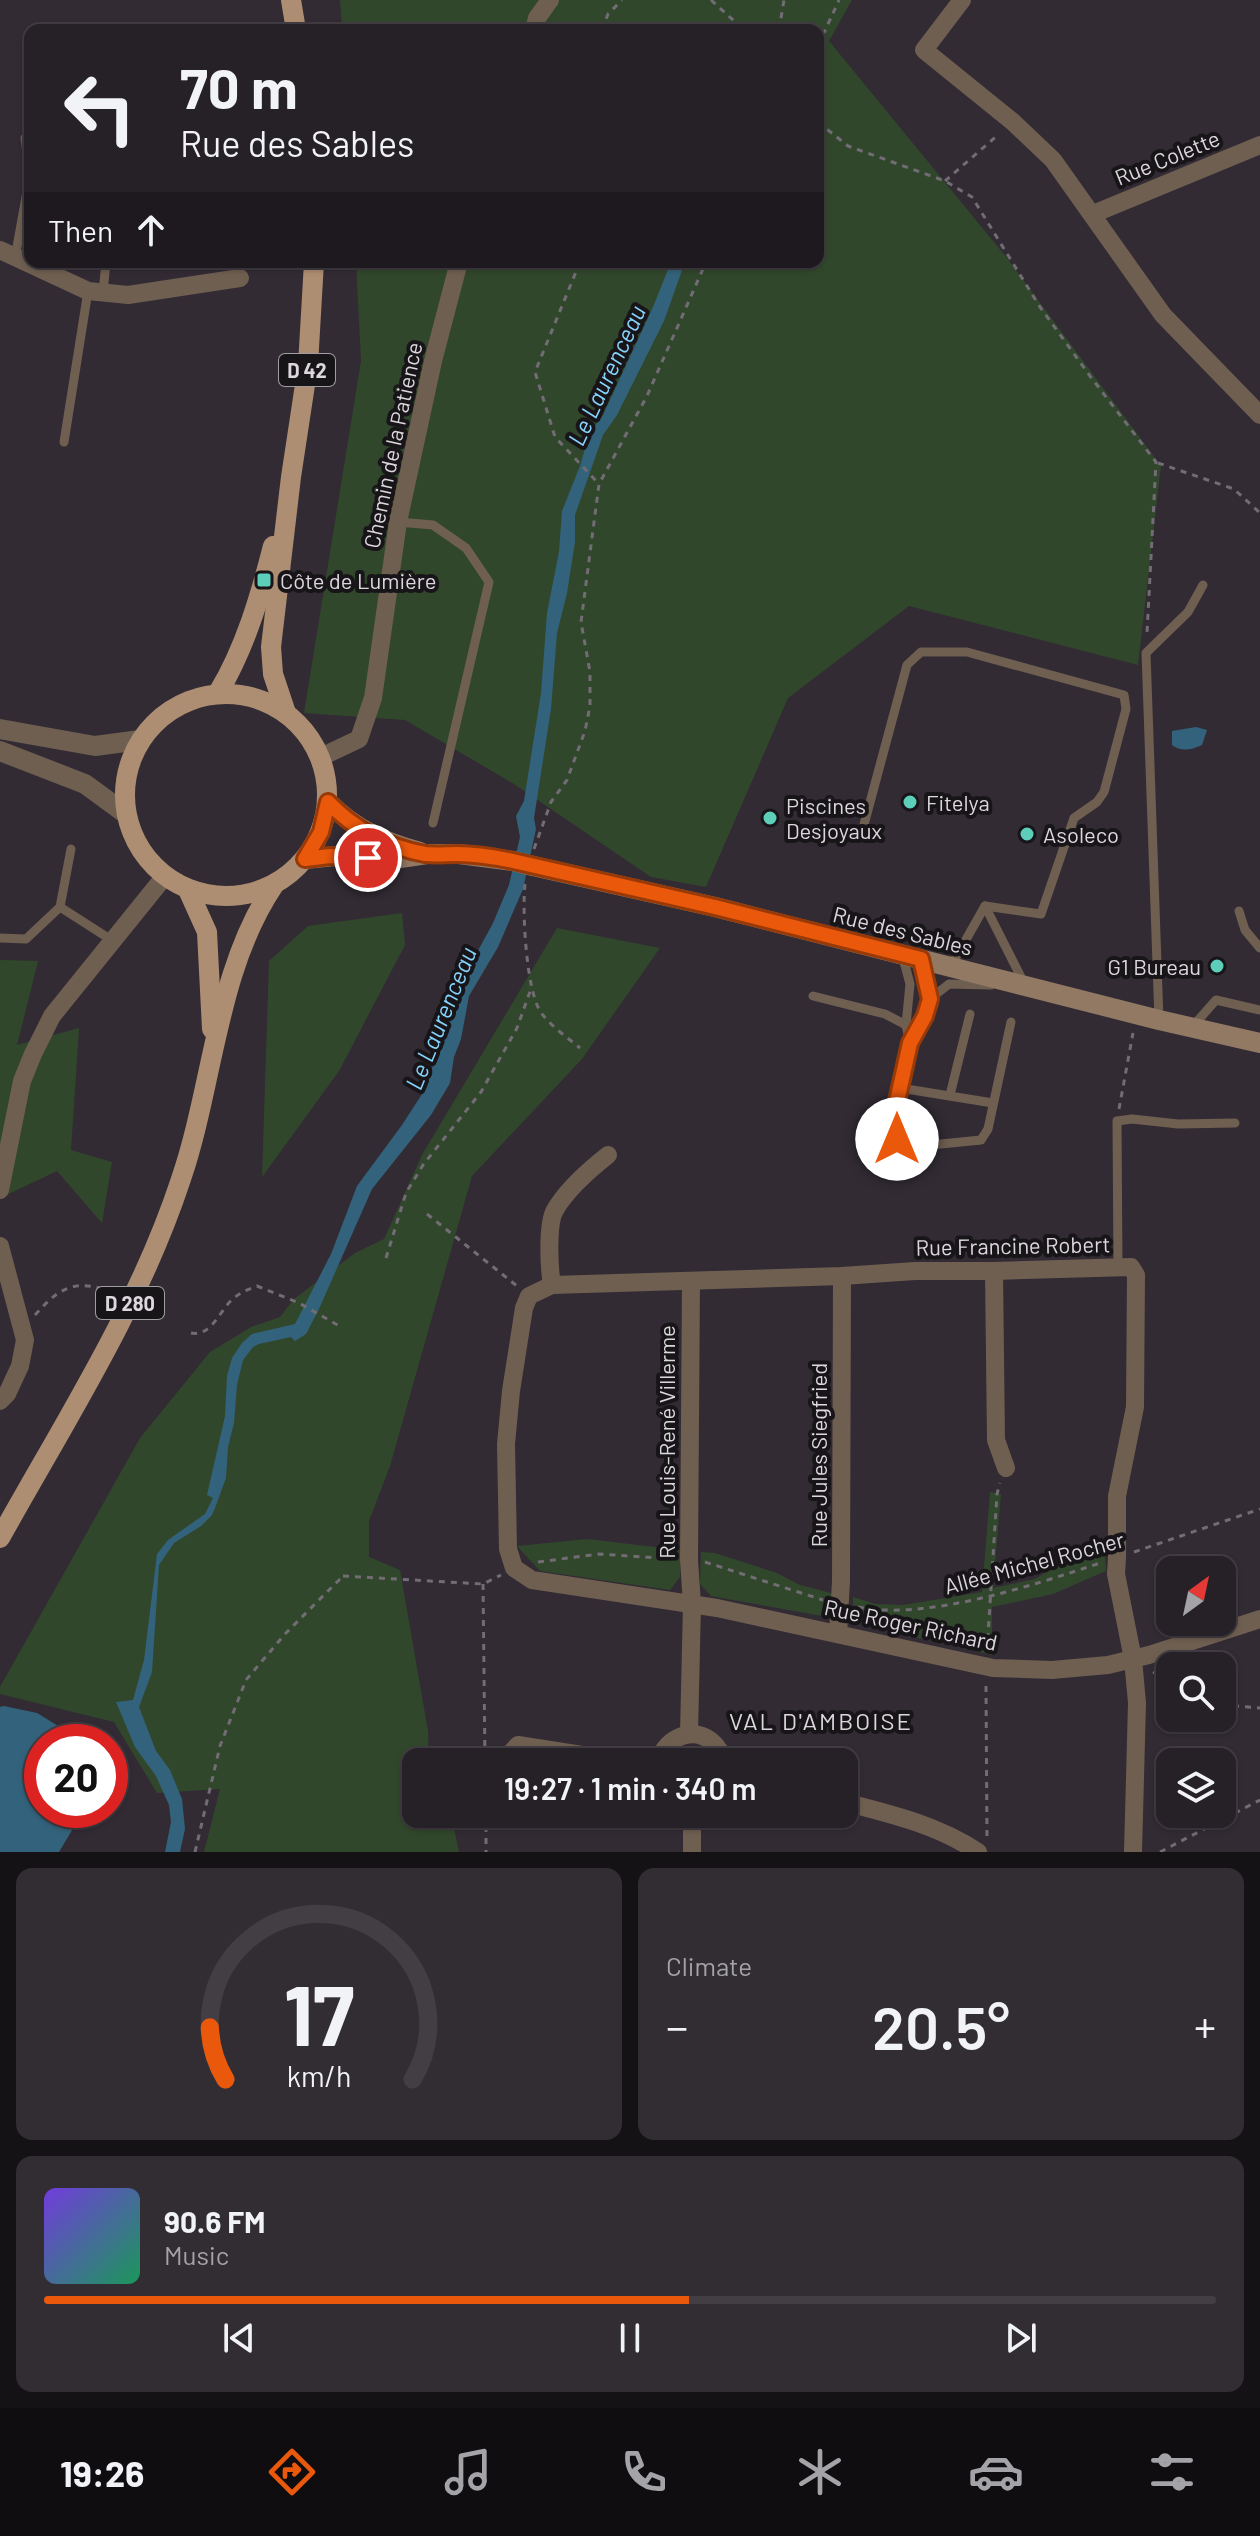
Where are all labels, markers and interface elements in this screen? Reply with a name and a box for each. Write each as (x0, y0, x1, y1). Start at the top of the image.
text: 70 m (180, 53, 298, 120)
icon: left (48, 56, 152, 160)
text: Rue des Sables (180, 121, 414, 164)
street label: Rue Colette (1111, 124, 1223, 190)
icon: ahead (129, 208, 173, 252)
text: Then (48, 212, 113, 248)
water label: Le Laurenceau (561, 300, 651, 450)
street label: Chemin de la Patience (357, 340, 427, 550)
road number: D 42 (279, 354, 335, 386)
place label: Côte de Lumière (280, 567, 436, 593)
marker: Côte de Lumière (255, 571, 273, 589)
place label: Fitelya (926, 789, 990, 815)
place label: Piscines Desjoyaux (786, 792, 882, 843)
marker: Fitelya (901, 793, 919, 811)
marker: Piscines Desjoyaux (761, 809, 779, 827)
place label: Asoleco (1043, 821, 1119, 847)
pin (334, 824, 402, 892)
marker: Asoleco (1018, 825, 1036, 843)
icon: arrive (346, 836, 390, 880)
street label: Rue des Sables (830, 900, 976, 960)
water label: Le Laurenceau (398, 942, 482, 1094)
place label: G1 Bureau (1108, 953, 1201, 979)
marker: G1 Bureau (1208, 957, 1226, 975)
position arrow (855, 1097, 939, 1181)
street label: Rue Francine Robert (915, 1230, 1111, 1260)
road number: D 280 (96, 1287, 164, 1319)
street label: Rue Louis-René Villerme (653, 1325, 679, 1559)
street label: Rue Jules Siegfried (805, 1363, 831, 1547)
street label: Allée Michel Rocher (941, 1525, 1127, 1599)
north arrow (1156, 1556, 1236, 1636)
map controls (1156, 1556, 1236, 1828)
street label: Rue Roger Richard (822, 1593, 1000, 1655)
button: search (1156, 1652, 1236, 1732)
district label: VAL D'AMBOISE (729, 1706, 913, 1735)
speed limit sign: 20 (24, 1724, 128, 1828)
button: layers (1156, 1748, 1236, 1828)
text: 19:27 · 1 min · 340 m (504, 1770, 756, 1806)
text: Climate (666, 1950, 752, 1981)
text: 17 (284, 1963, 354, 2063)
text: 20.5° (872, 1990, 1010, 2062)
text: − (666, 1999, 688, 2052)
text: + (1194, 1999, 1216, 2052)
text: km/h (287, 2058, 351, 2093)
text: 90.6 FM (164, 2203, 266, 2239)
text: Music (164, 2239, 229, 2270)
icon: previous (217, 2316, 261, 2360)
icon: pause (608, 2316, 652, 2360)
icon: next (999, 2316, 1043, 2360)
icon: directions (264, 2444, 320, 2500)
icon: music (440, 2444, 496, 2500)
icon: phone (616, 2444, 672, 2500)
icon: climate (792, 2444, 848, 2500)
icon: car (968, 2444, 1024, 2500)
icon: filters (1144, 2444, 1200, 2500)
text: 19:26 (60, 2451, 144, 2494)

